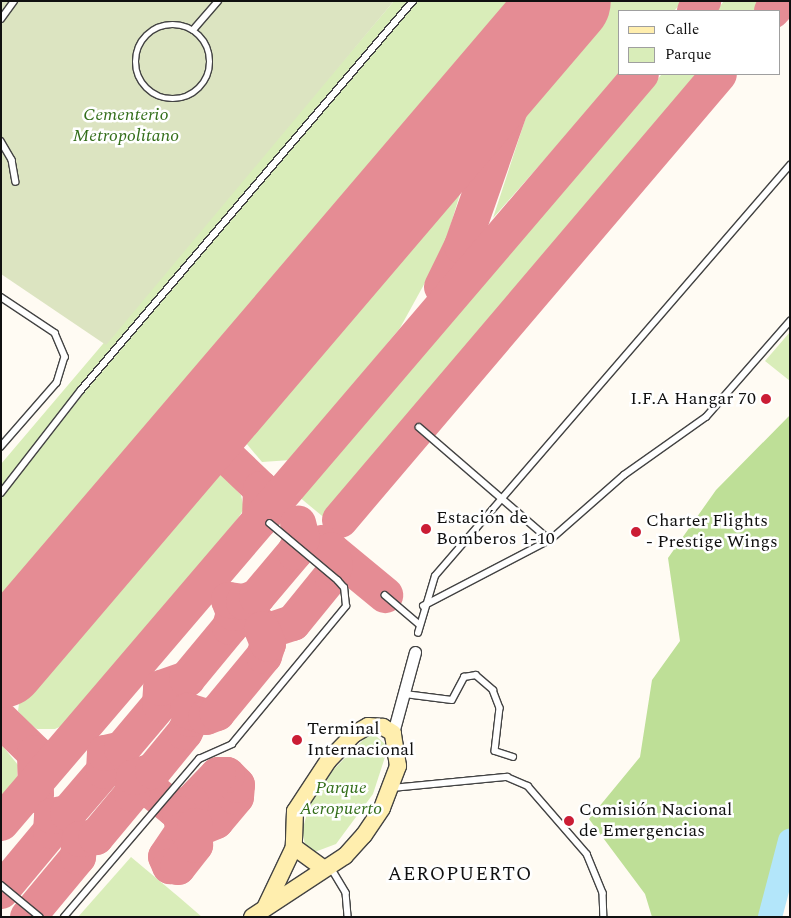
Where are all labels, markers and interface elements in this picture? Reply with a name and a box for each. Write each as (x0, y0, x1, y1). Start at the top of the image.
legend (618, 10, 781, 75)
text: Calle (665, 18, 699, 41)
text: Parque (665, 43, 712, 66)
park label: Cementerio Metropolitano (73, 105, 179, 148)
place label: I.F.A Hangar 70 (630, 388, 756, 410)
marker: I.F.A Hangar 70 (760, 393, 772, 405)
place label: Estación de Bomberos 1-10 (436, 508, 555, 550)
place label: Charter Flights - Prestige Wings (646, 511, 778, 554)
marker: Estación de Bomberos 1-10 (420, 523, 432, 535)
marker: Charter Flights - Prestige Wings (630, 526, 642, 538)
place label: Terminal Internacional (307, 719, 414, 762)
marker: Terminal Internacional (291, 734, 303, 746)
park label: Parque Aeropuerto (300, 778, 382, 821)
place label: Comisión Nacional de Emergencias (579, 800, 732, 842)
marker: Comisión Nacional de Emergencias (563, 815, 575, 827)
district label: AEROPUERTO (386, 864, 534, 886)

